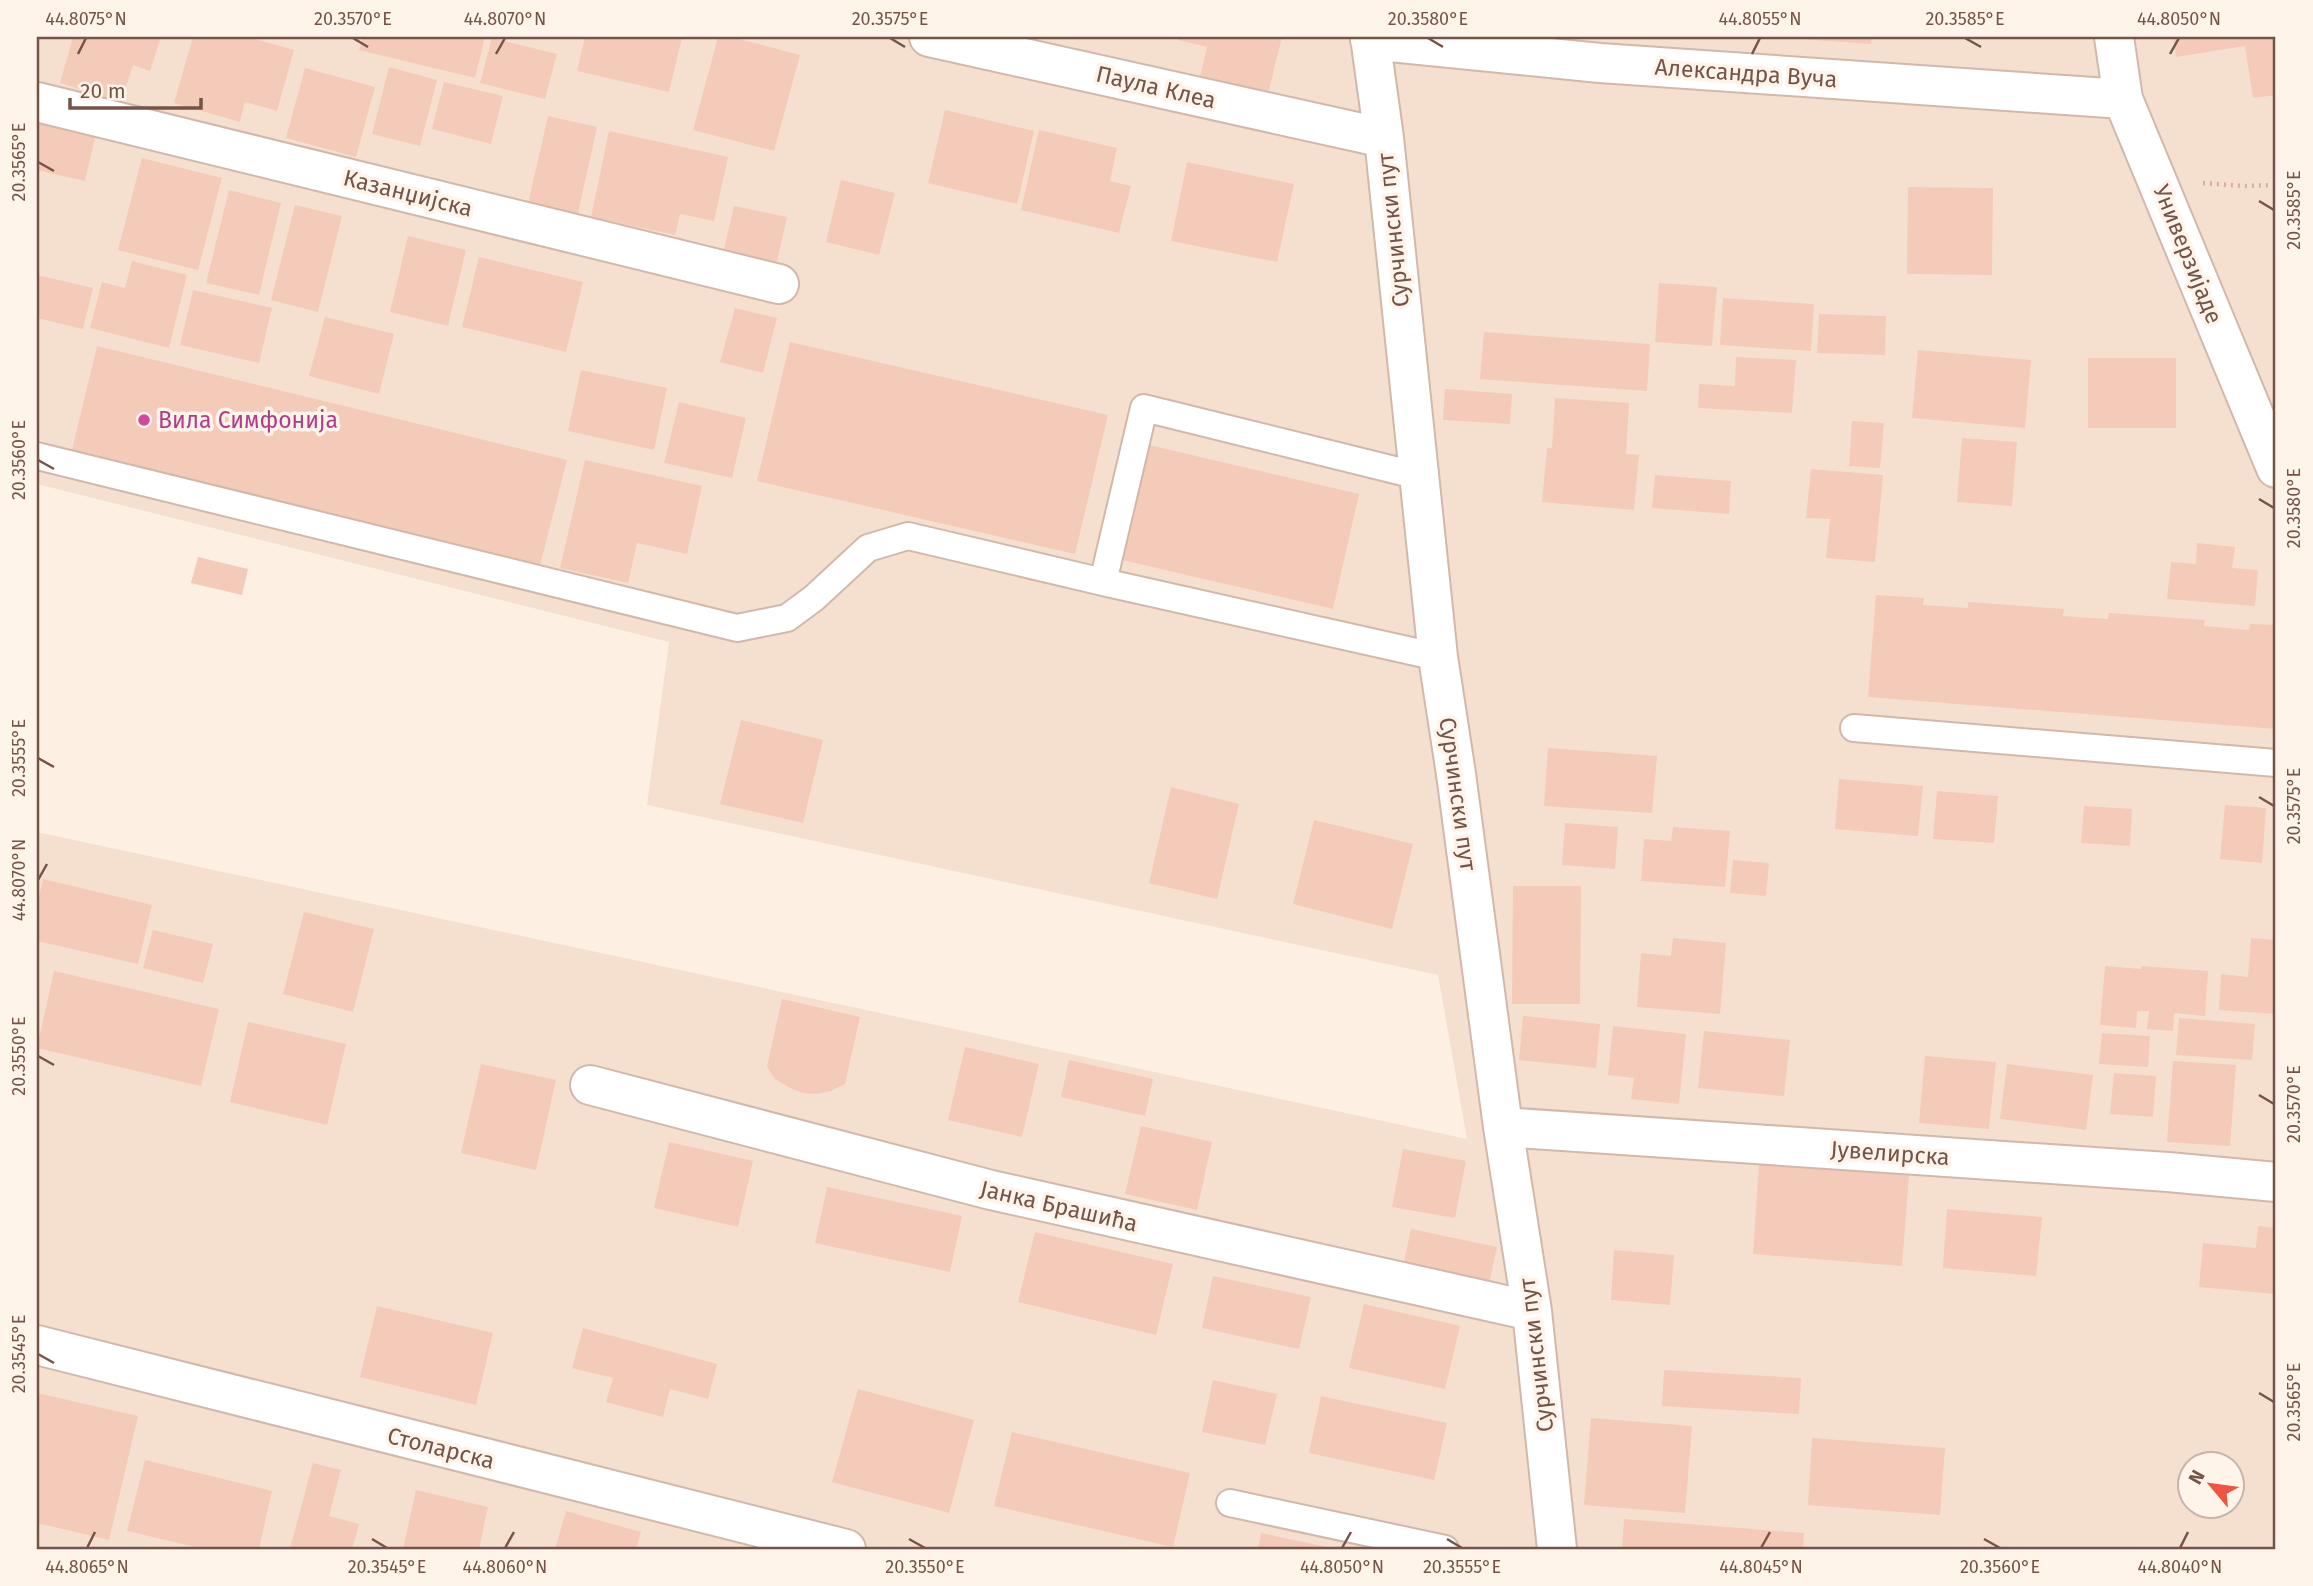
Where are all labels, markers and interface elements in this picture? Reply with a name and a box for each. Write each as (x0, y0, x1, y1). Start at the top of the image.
text: 44.8075°N (45, 8, 127, 30)
text: 20.3570°E (314, 8, 392, 30)
text: 44.8070°N (464, 8, 546, 30)
text: 20.3575°E (852, 8, 928, 30)
text: 20.3580°E (1388, 8, 1468, 30)
text: 44.8055°N (1719, 8, 1801, 30)
text: 20.3585°E (1925, 8, 2005, 30)
text: 44.8050°N (2137, 8, 2221, 30)
street label: Александра Вуча (1654, 53, 1838, 93)
street label: Паула Клеа (1093, 60, 1219, 114)
scale bar (70, 66, 201, 110)
text: 20 m (80, 78, 126, 104)
text: 20.3565°E (8, 123, 30, 201)
street label: Сурчински пут (1371, 151, 1415, 309)
street label: Казанџијска (341, 163, 475, 223)
text: 20.3585°E (2283, 170, 2305, 250)
street label: Универзијаде (2147, 180, 2229, 328)
place label: Вила Симфонија (158, 406, 338, 434)
marker: Вила Симфонија (136, 412, 152, 428)
text: 20.3560°E (8, 420, 30, 500)
text: 20.3580°E (2283, 468, 2305, 548)
street label: Сурчински пут (1433, 715, 1483, 873)
text: 20.3555°E (8, 719, 30, 797)
text: 20.3575°E (2283, 768, 2305, 844)
text: 44.8070°N (8, 839, 30, 921)
text: 20.3550°E (8, 1016, 30, 1096)
text: 20.3570°E (2283, 1065, 2305, 1143)
street label: Јувелирска (1830, 1135, 1950, 1171)
street label: Јанка Брашића (977, 1174, 1141, 1238)
street label: Сурчински пут (1513, 1276, 1559, 1434)
text: 20.3545°E (8, 1315, 30, 1393)
text: 20.3565°E (2283, 1363, 2305, 1441)
street label: Столарска (385, 1421, 497, 1475)
north arrow (2176, 1450, 2246, 1520)
text: N (2183, 1466, 2210, 1488)
text: 44.8065°N (45, 1556, 129, 1578)
text: 20.3545°E (348, 1556, 426, 1578)
text: 44.8060°N (463, 1556, 547, 1578)
text: 20.3550°E (885, 1556, 965, 1578)
text: 44.8050°N (1300, 1556, 1384, 1578)
text: 20.3555°E (1423, 1556, 1501, 1578)
text: 44.8045°N (1719, 1556, 1803, 1578)
text: 20.3560°E (1960, 1556, 2040, 1578)
text: 44.8040°N (2138, 1556, 2222, 1578)

